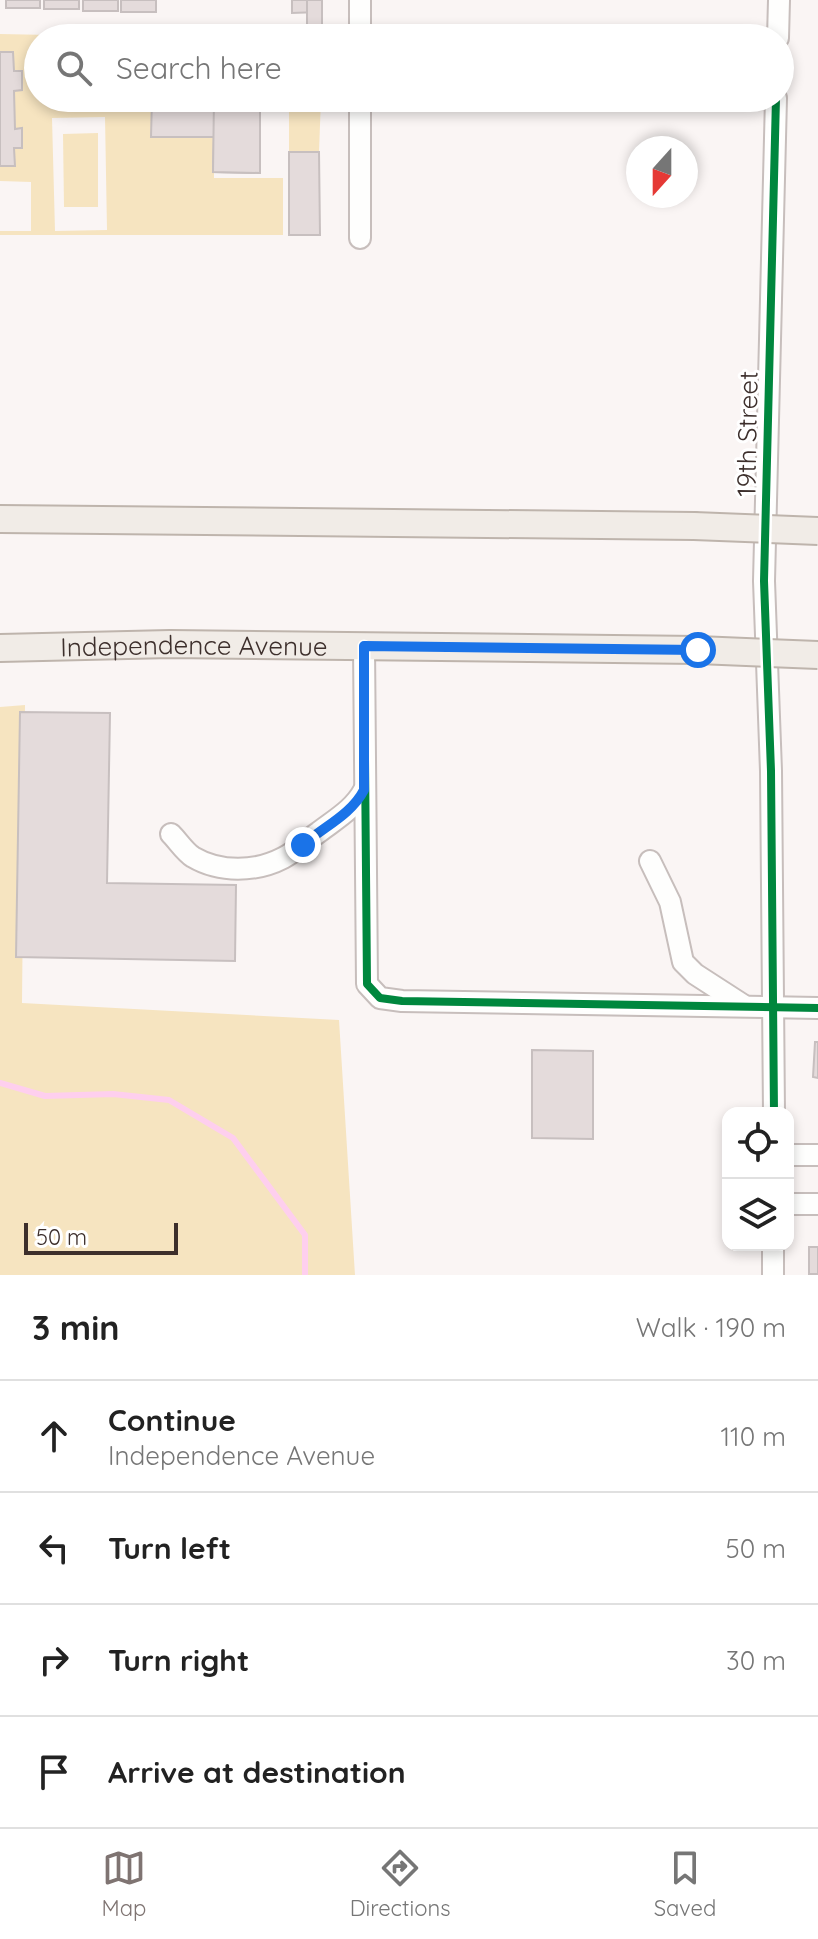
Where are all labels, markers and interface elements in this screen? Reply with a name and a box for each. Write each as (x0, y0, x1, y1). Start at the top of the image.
search box (24, 24, 794, 112)
icon: search (52, 46, 96, 90)
text: Search here (116, 49, 282, 87)
north arrow (626, 136, 698, 208)
street label: 19th Street (729, 371, 765, 497)
street label: Independence Avenue (60, 627, 328, 663)
route start (680, 632, 716, 668)
route end (285, 827, 321, 863)
map controls (722, 1107, 794, 1251)
button: locate (722, 1107, 794, 1179)
button: layers (722, 1179, 794, 1251)
scale bar (24, 1219, 178, 1255)
text: 50 m (36, 1223, 87, 1251)
text: 3 min (32, 1306, 119, 1349)
text: Walk · 190 m (636, 1311, 786, 1344)
text: Continue (108, 1401, 236, 1439)
icon: ahead (32, 1414, 76, 1458)
text: 110 m (720, 1420, 786, 1453)
text: Independence Avenue (108, 1439, 375, 1472)
icon: left (32, 1526, 76, 1570)
text: Turn left (108, 1529, 231, 1567)
text: 50 m (726, 1532, 786, 1565)
icon: right (32, 1638, 76, 1682)
text: Turn right (108, 1641, 249, 1679)
text: 30 m (726, 1644, 786, 1677)
icon: arrive (32, 1750, 76, 1794)
text: Arrive at destination (108, 1753, 406, 1791)
tab: Map (102, 1846, 146, 1922)
tab: Directions (350, 1846, 450, 1922)
tab: Saved (654, 1846, 716, 1922)

